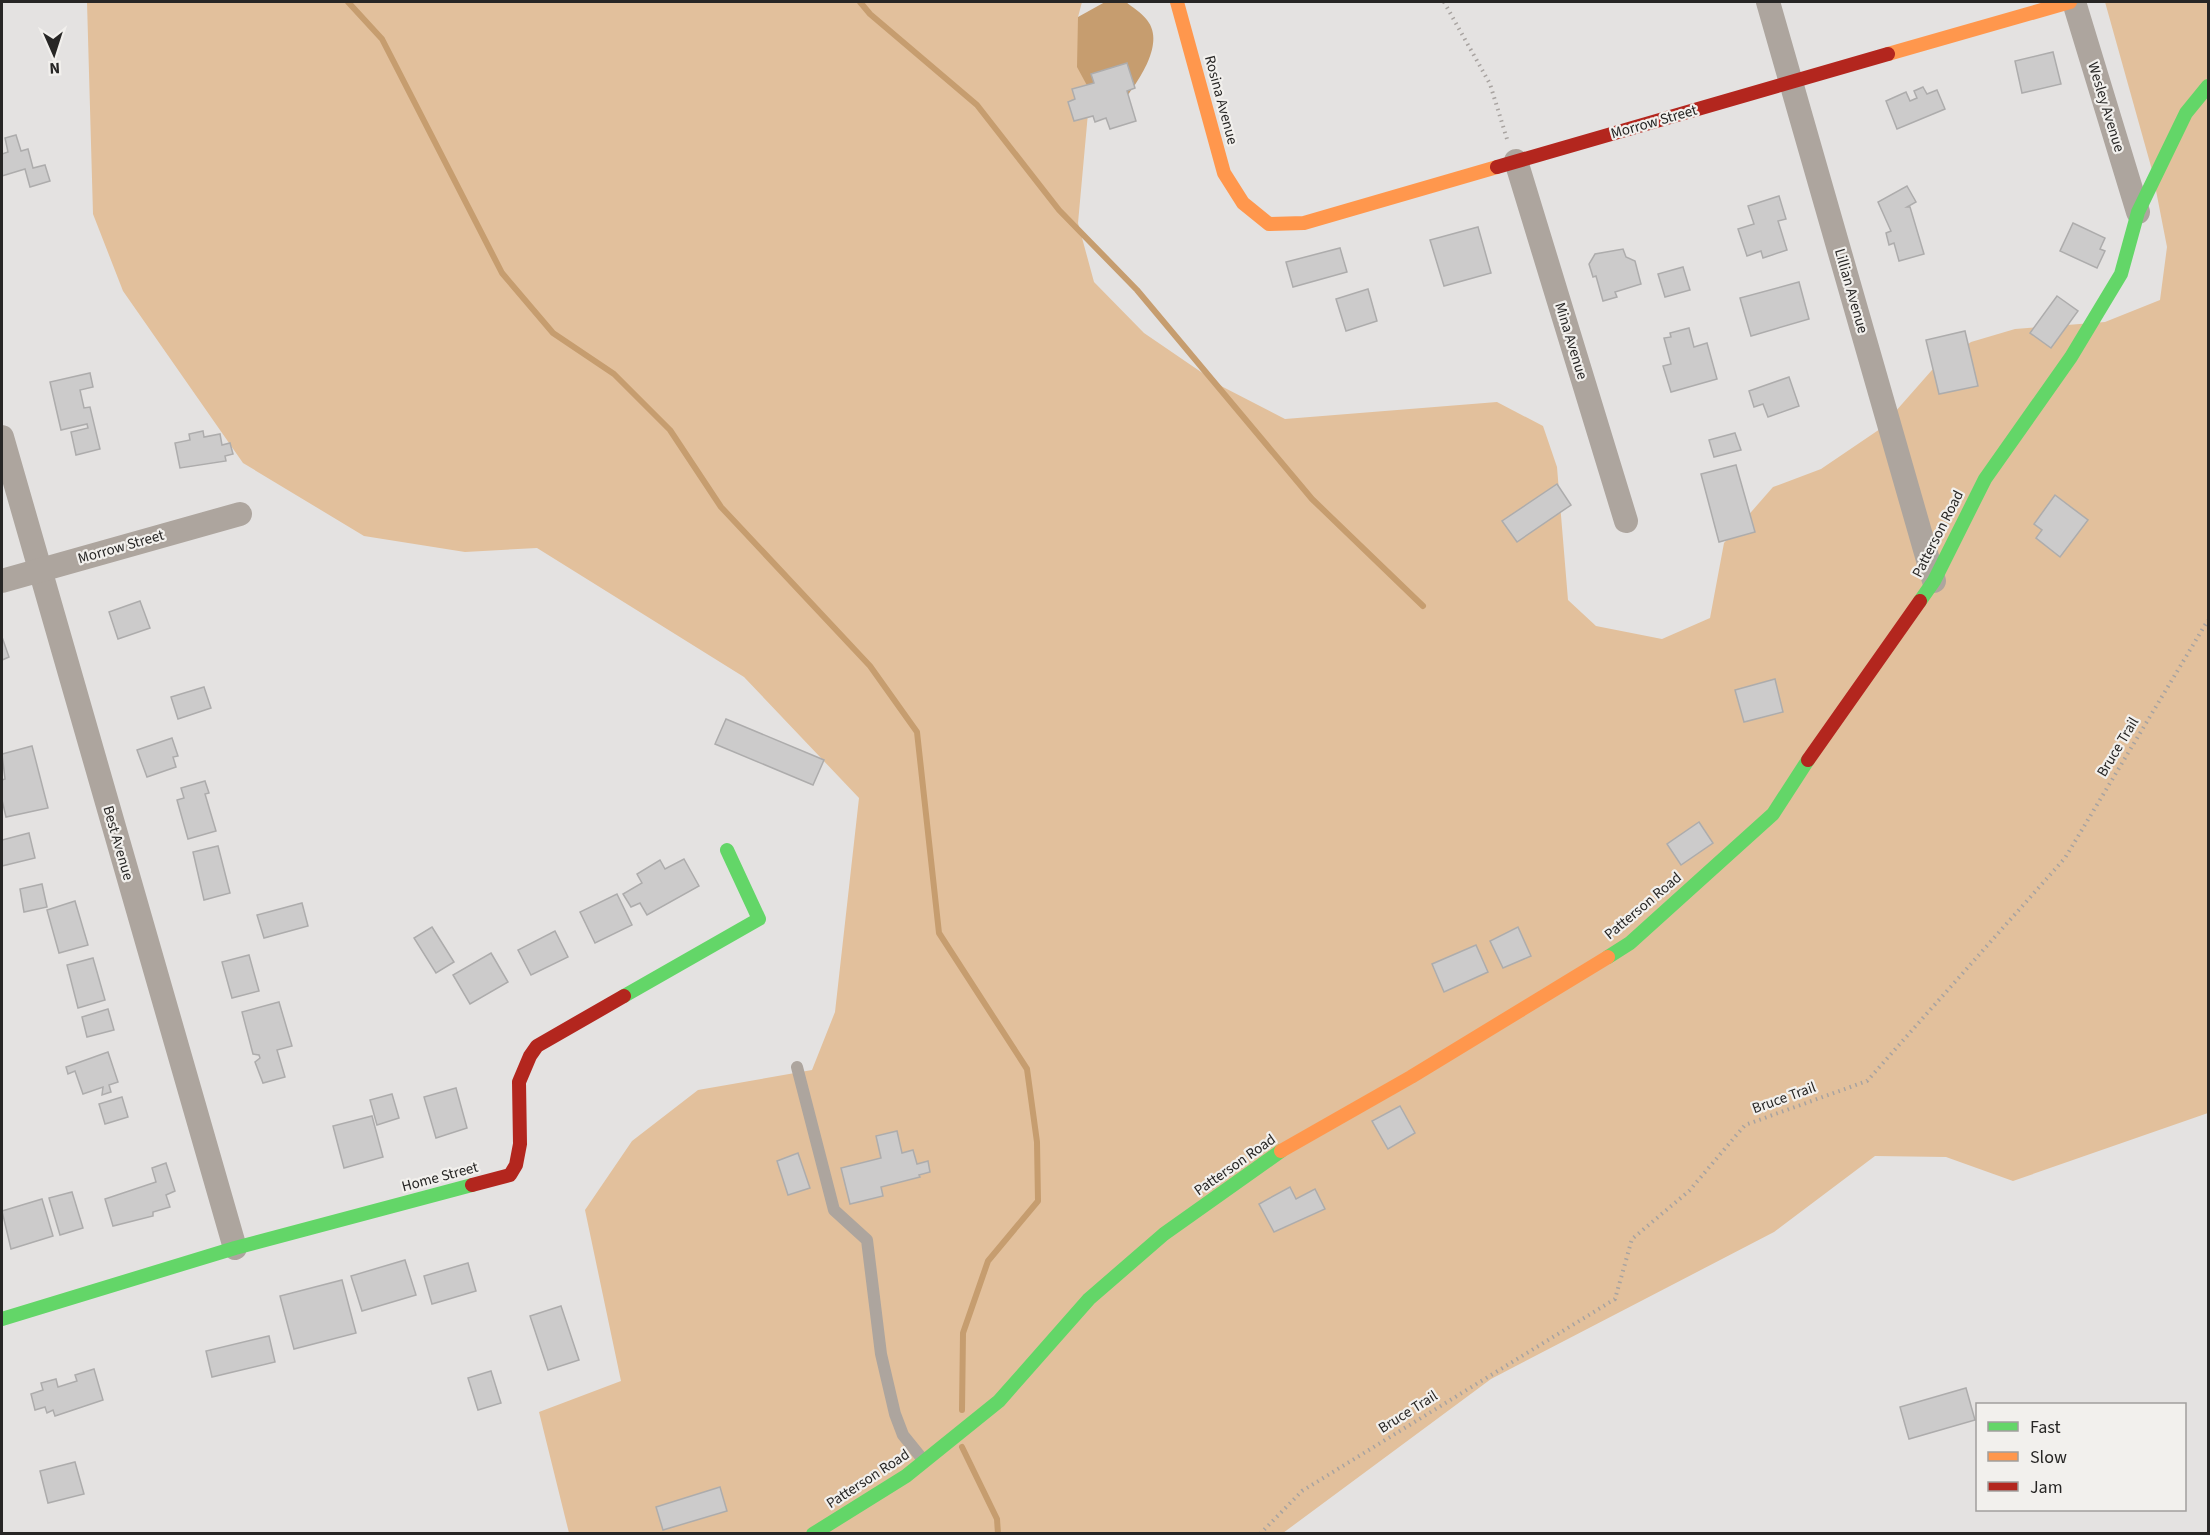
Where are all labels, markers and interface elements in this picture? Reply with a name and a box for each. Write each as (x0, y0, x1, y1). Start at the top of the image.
north arrow (24, 24, 84, 84)
street label: Rosina Avenue (1199, 53, 1243, 147)
text: N (49, 57, 61, 79)
street label: Wesley Avenue (2082, 59, 2130, 155)
street label: Morrow Street (1608, 100, 1700, 144)
street label: Lillian Avenue (1829, 246, 1873, 336)
street label: Mina Avenue (1549, 300, 1593, 382)
street label: Patterson Road (1907, 487, 1969, 581)
street label: Morrow Street (75, 525, 167, 569)
street label: Bruce Trail (2092, 713, 2144, 781)
street label: Best Avenue (97, 803, 139, 883)
street label: Patterson Road (1600, 867, 1686, 945)
street label: Bruce Trail (1749, 1077, 1819, 1119)
street label: Patterson Road (1190, 1129, 1280, 1201)
street label: Home Street (399, 1157, 481, 1197)
street label: Bruce Trail (1374, 1385, 1442, 1439)
legend (1976, 1403, 2186, 1511)
text: Fast (2030, 1415, 2061, 1440)
street label: Patterson Road (822, 1444, 914, 1514)
text: Slow (2030, 1445, 2067, 1470)
text: Jam (2030, 1475, 2063, 1500)

